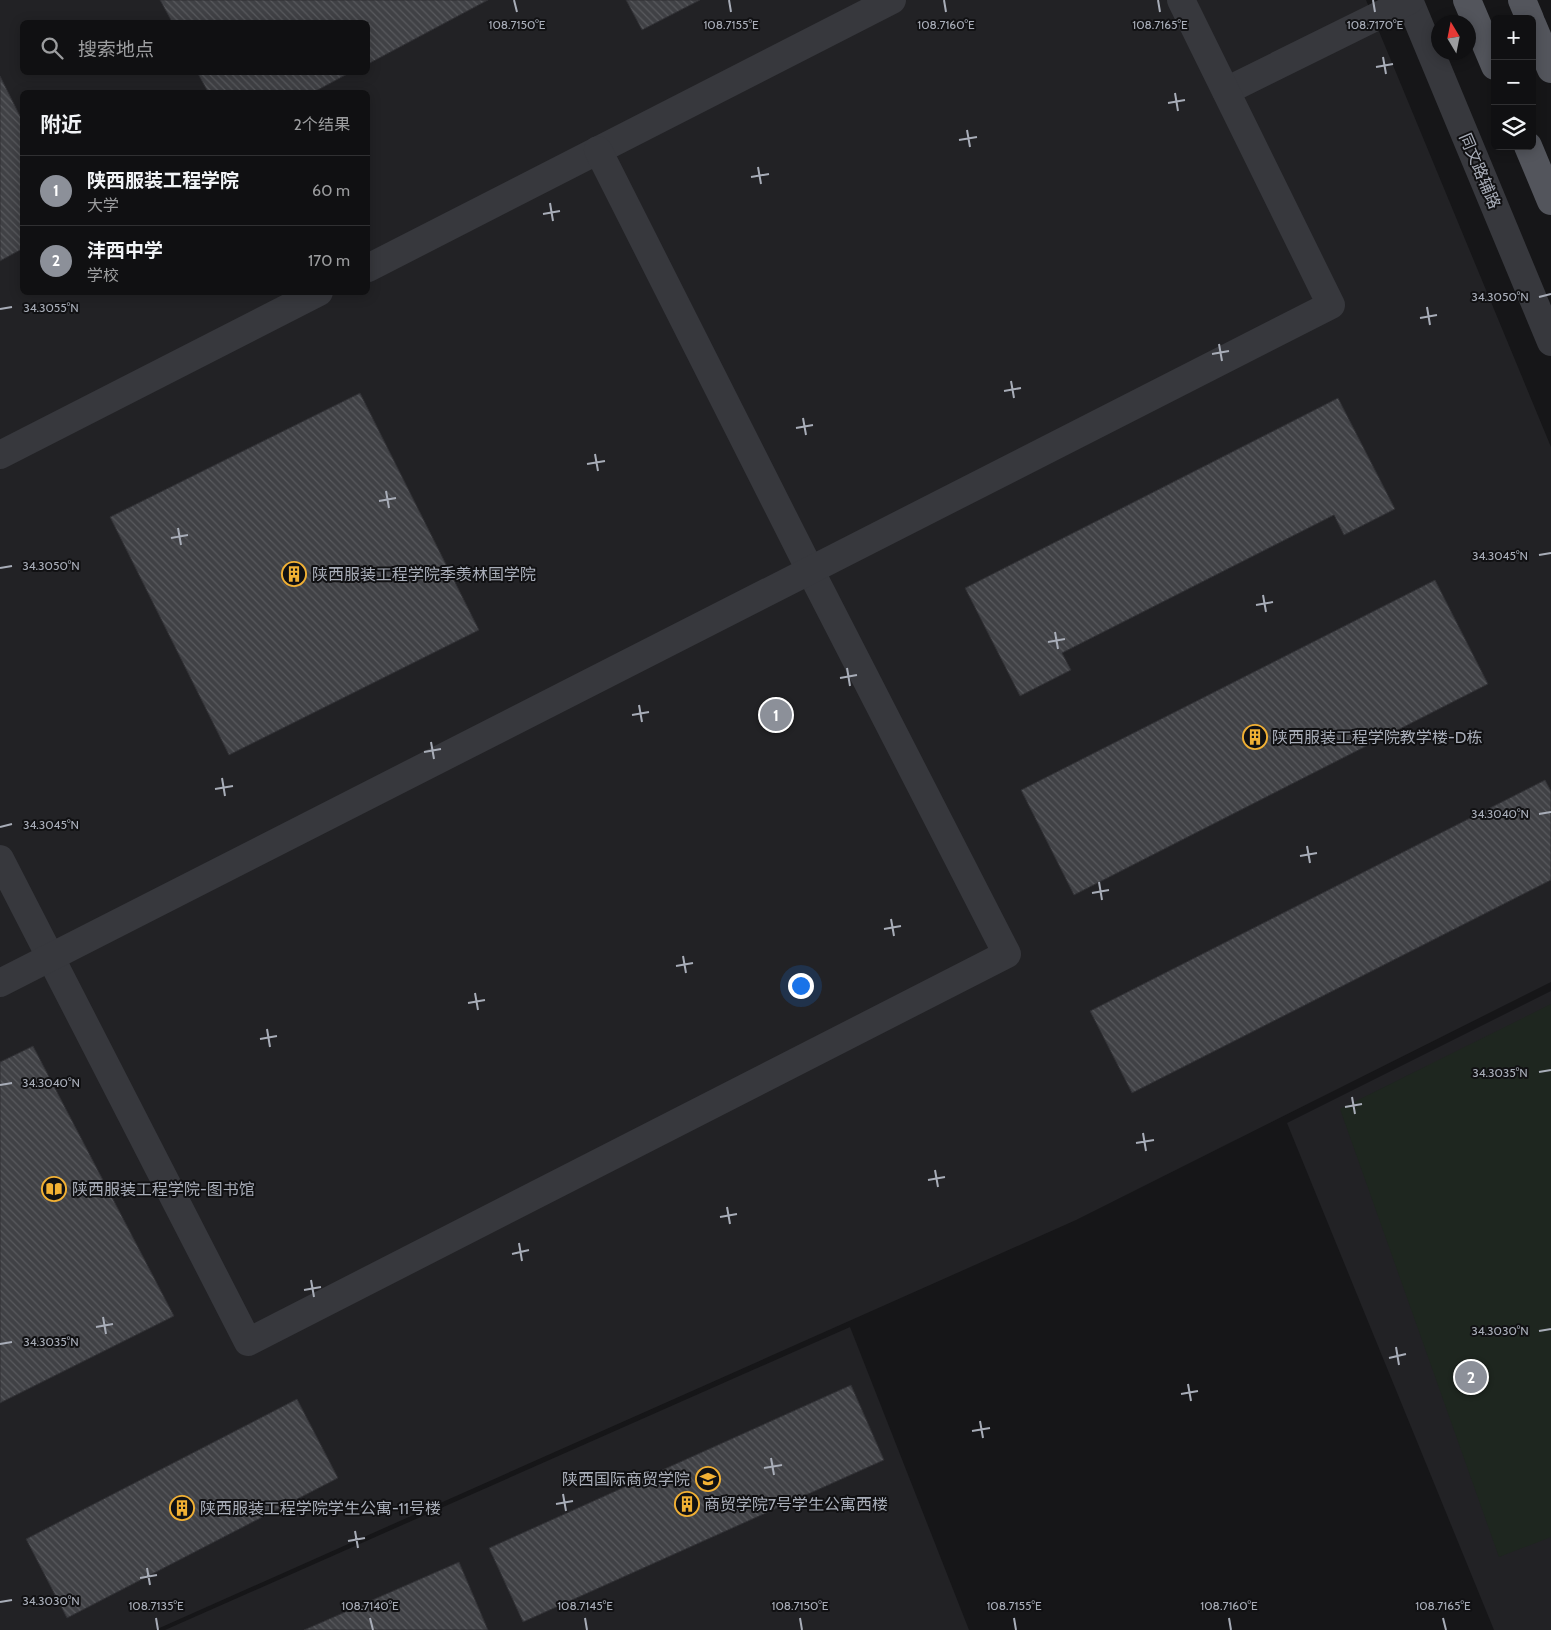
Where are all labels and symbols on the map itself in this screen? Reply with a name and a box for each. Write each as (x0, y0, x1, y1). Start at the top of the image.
north arrow (1431, 15, 1476, 60)
text: 108.7150°E (488, 17, 546, 32)
text: 108.7155°E (703, 17, 759, 32)
text: 108.7160°E (917, 17, 975, 32)
text: 108.7165°E (1132, 17, 1188, 32)
text: 108.7170°E (1347, 17, 1404, 32)
street label: 同文路辅路 (1456, 130, 1504, 212)
text: 34.3050°N (1471, 289, 1529, 304)
text: 34.3055°N (23, 300, 79, 315)
text: 34.3045°N (1472, 548, 1528, 563)
text: 34.3050°N (22, 558, 80, 573)
building icon: 陕西服装工程学院季羡林国学院 (281, 561, 307, 587)
place label: 陕西服装工程学院季羡林国学院 (312, 565, 536, 584)
pin: 1 (760, 696, 792, 734)
building icon: 陕西服装工程学院教学楼-D栋 (1242, 724, 1268, 750)
place label: 陕西服装工程学院教学楼-D栋 (1272, 728, 1482, 747)
text: 34.3040°N (1471, 806, 1529, 821)
text: 34.3045°N (23, 817, 79, 832)
your location (788, 973, 814, 999)
text: 34.3035°N (1472, 1065, 1528, 1080)
text: 34.3040°N (22, 1075, 80, 1090)
library icon: 陕西服装工程学院-图书馆 (41, 1176, 67, 1202)
place label: 陕西服装工程学院-图书馆 (72, 1180, 255, 1199)
text: 34.3030°N (1471, 1323, 1529, 1338)
text: 34.3035°N (23, 1334, 79, 1349)
pin: 2 (1455, 1358, 1487, 1396)
school or university icon: 陕西国际商贸学院 (695, 1466, 721, 1492)
place label: 陕西国际商贸学院 (562, 1470, 690, 1489)
building icon: 商贸学院7号学生公寓西楼 (674, 1491, 700, 1517)
building icon: 陕西服装工程学院学生公寓-11号楼 (169, 1495, 195, 1521)
place label: 商贸学院7号学生公寓西楼 (704, 1495, 888, 1514)
place label: 陕西服装工程学院学生公寓-11号楼 (200, 1499, 441, 1518)
text: 34.3030°N (22, 1593, 80, 1608)
text: 108.7135°E (128, 1598, 184, 1613)
text: 108.7140°E (341, 1598, 399, 1613)
text: 108.7145°E (557, 1598, 613, 1613)
text: 108.7150°E (771, 1598, 829, 1613)
text: 108.7155°E (986, 1598, 1042, 1613)
text: 108.7160°E (1200, 1598, 1258, 1613)
text: 108.7165°E (1415, 1598, 1471, 1613)

